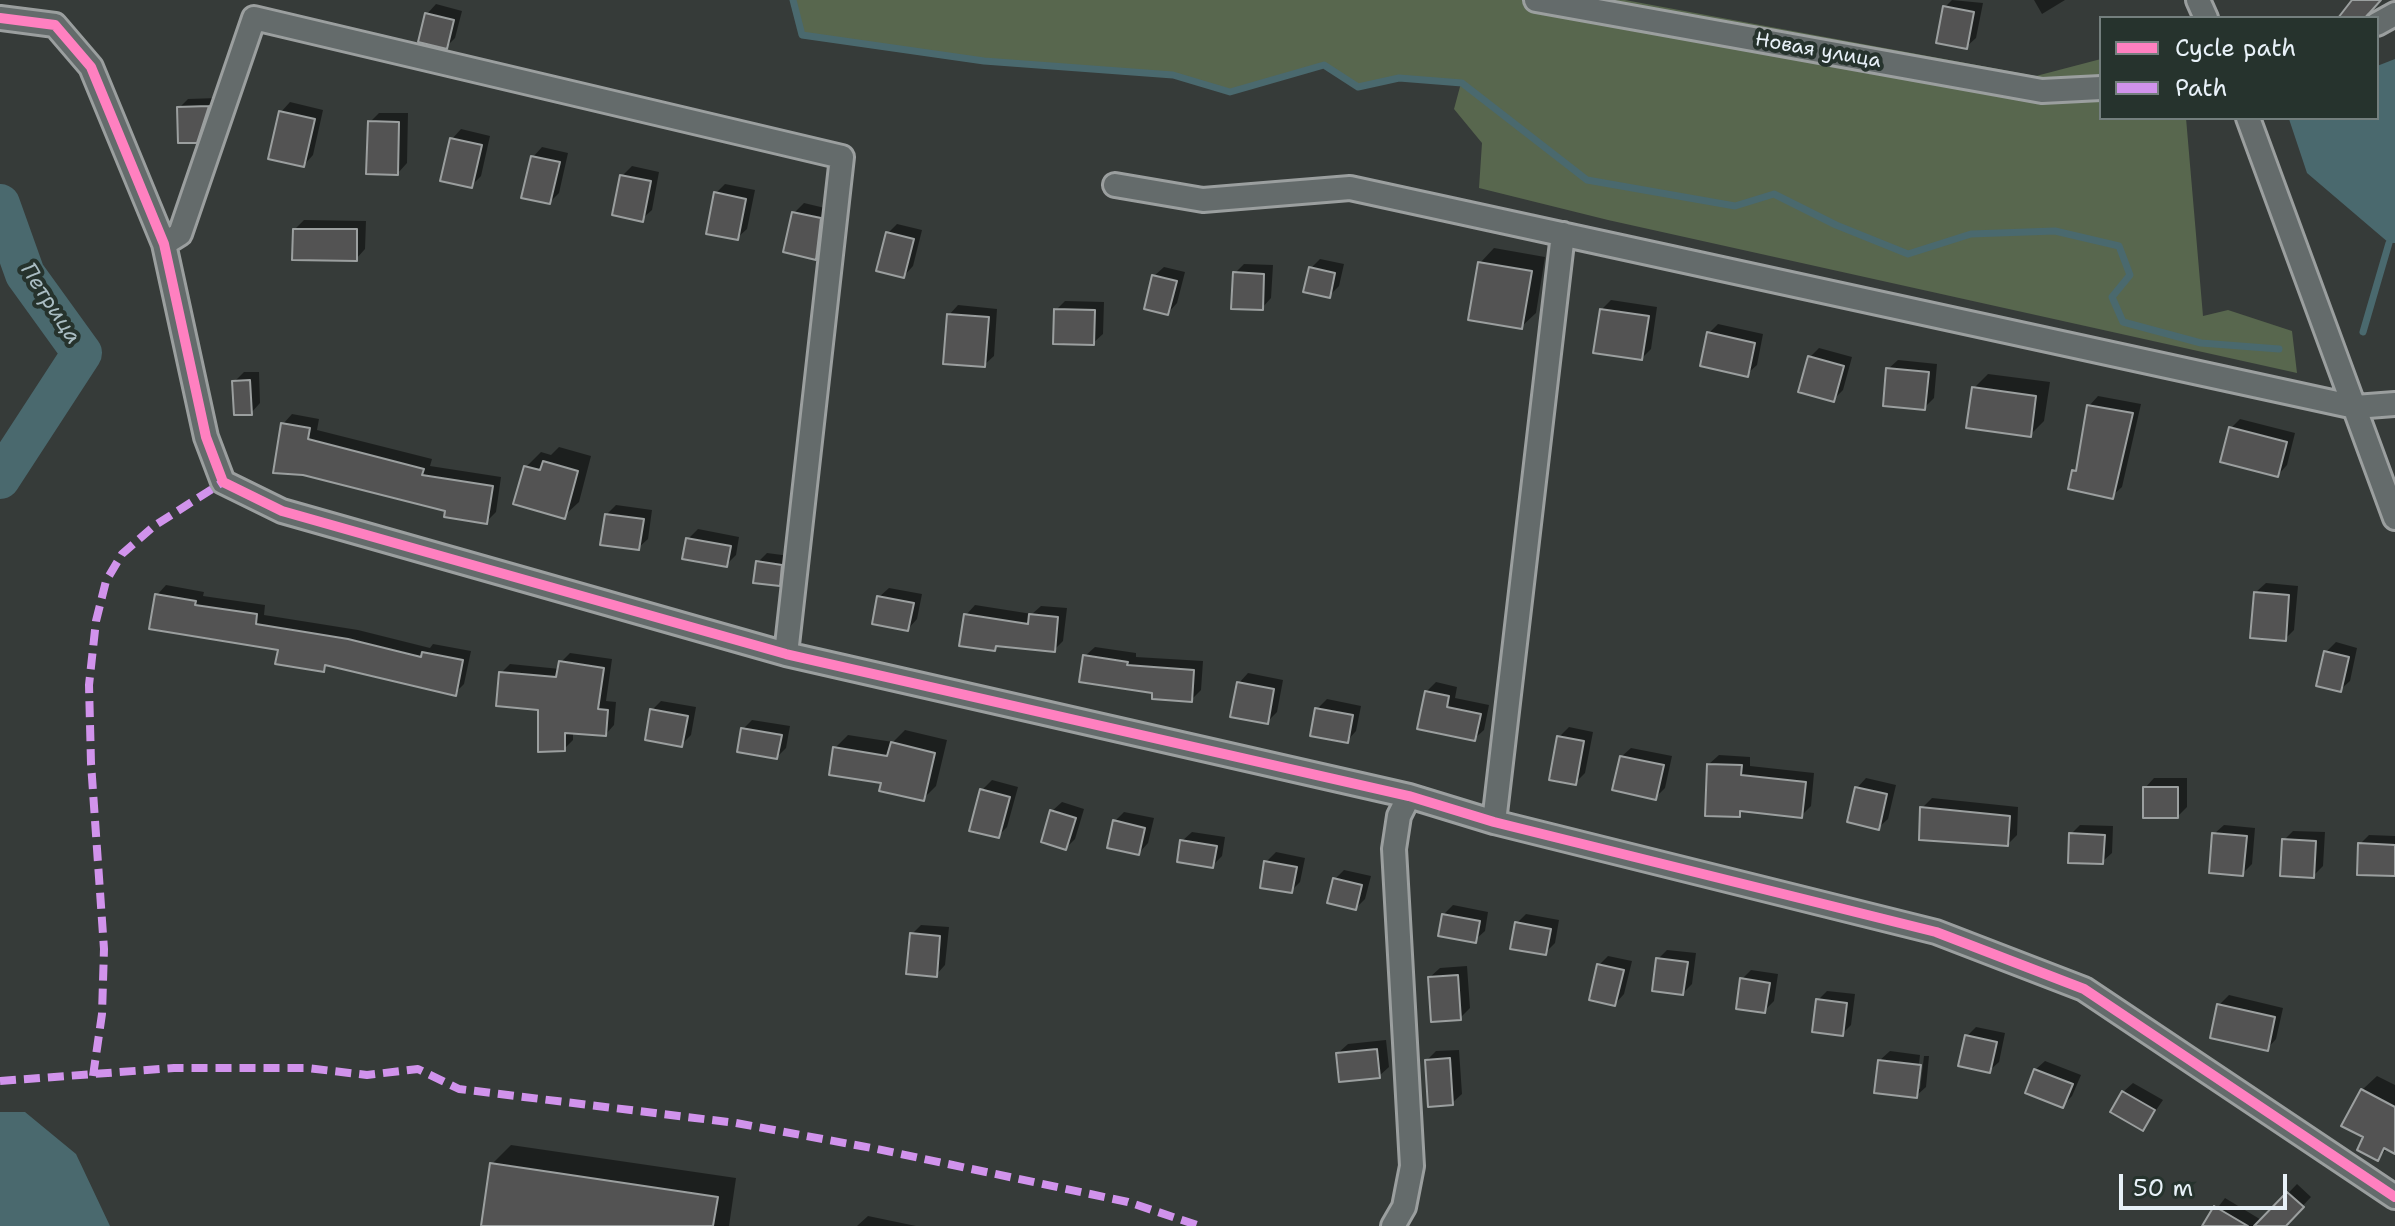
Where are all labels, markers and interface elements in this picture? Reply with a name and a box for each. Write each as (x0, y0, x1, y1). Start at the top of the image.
legend (2099, 16, 2379, 120)
street label: Новая улица (1753, 28, 1883, 74)
text: Cycle path (2175, 32, 2296, 64)
text: Path (2175, 72, 2227, 104)
water label: Петрица (14, 259, 86, 349)
scale bar (2123, 1158, 2291, 1208)
text: 50 m (2133, 1172, 2193, 1204)

